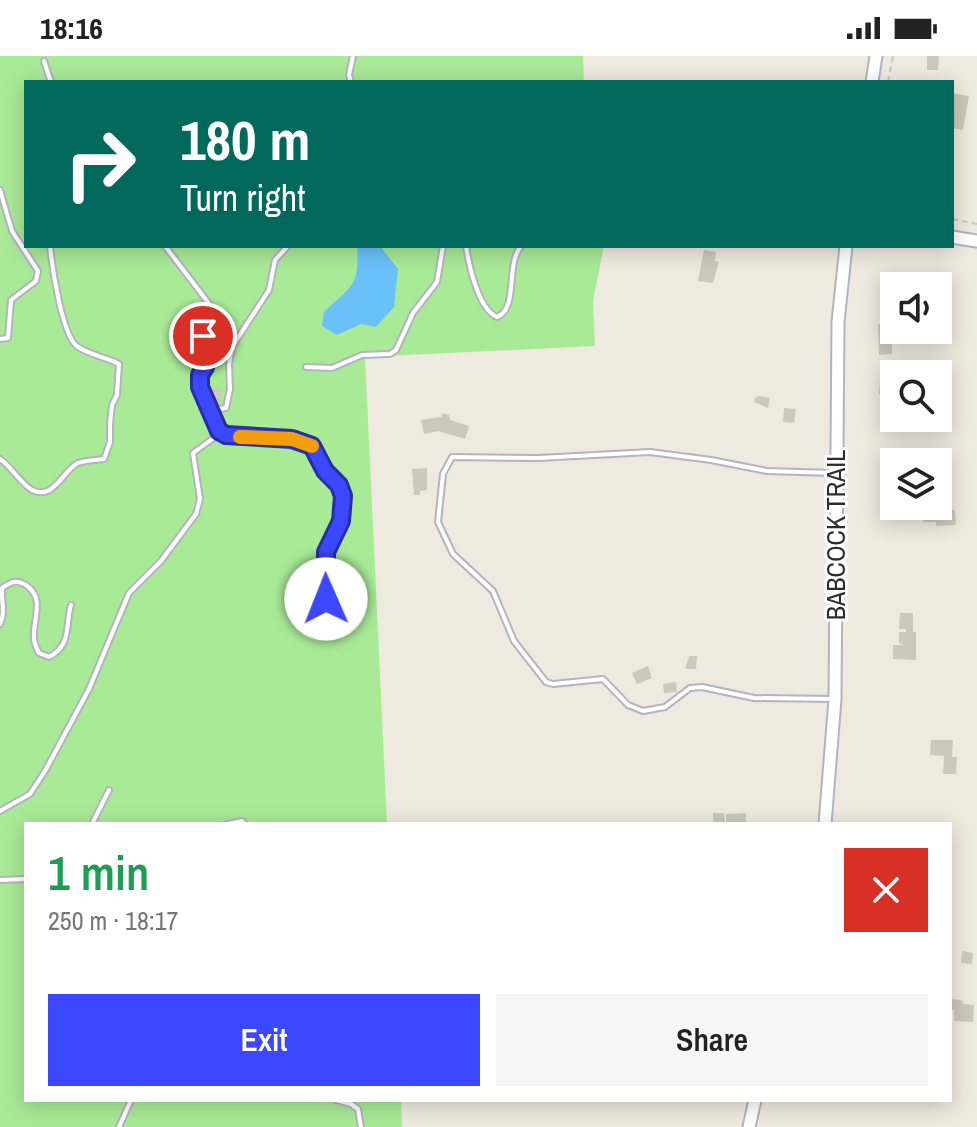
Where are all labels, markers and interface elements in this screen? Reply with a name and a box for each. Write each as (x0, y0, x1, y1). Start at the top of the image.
text: 18:16 (40, 8, 103, 48)
text: 180 m (180, 102, 310, 177)
icon: right (48, 112, 152, 216)
text: Turn right (180, 174, 305, 222)
map controls (880, 272, 952, 520)
button: sound (880, 272, 952, 344)
pin (169, 302, 237, 370)
icon: arrive (181, 314, 225, 358)
button: search (880, 360, 952, 432)
button: layers (880, 448, 952, 520)
street label: BABCOCK TRAIL (818, 450, 853, 620)
position arrow (284, 557, 368, 641)
text: 1 min (48, 840, 149, 905)
button: close (844, 848, 928, 932)
text: 250 m · 18:17 (48, 903, 178, 938)
button: Exit (48, 994, 480, 1086)
button: Share (496, 994, 928, 1086)

